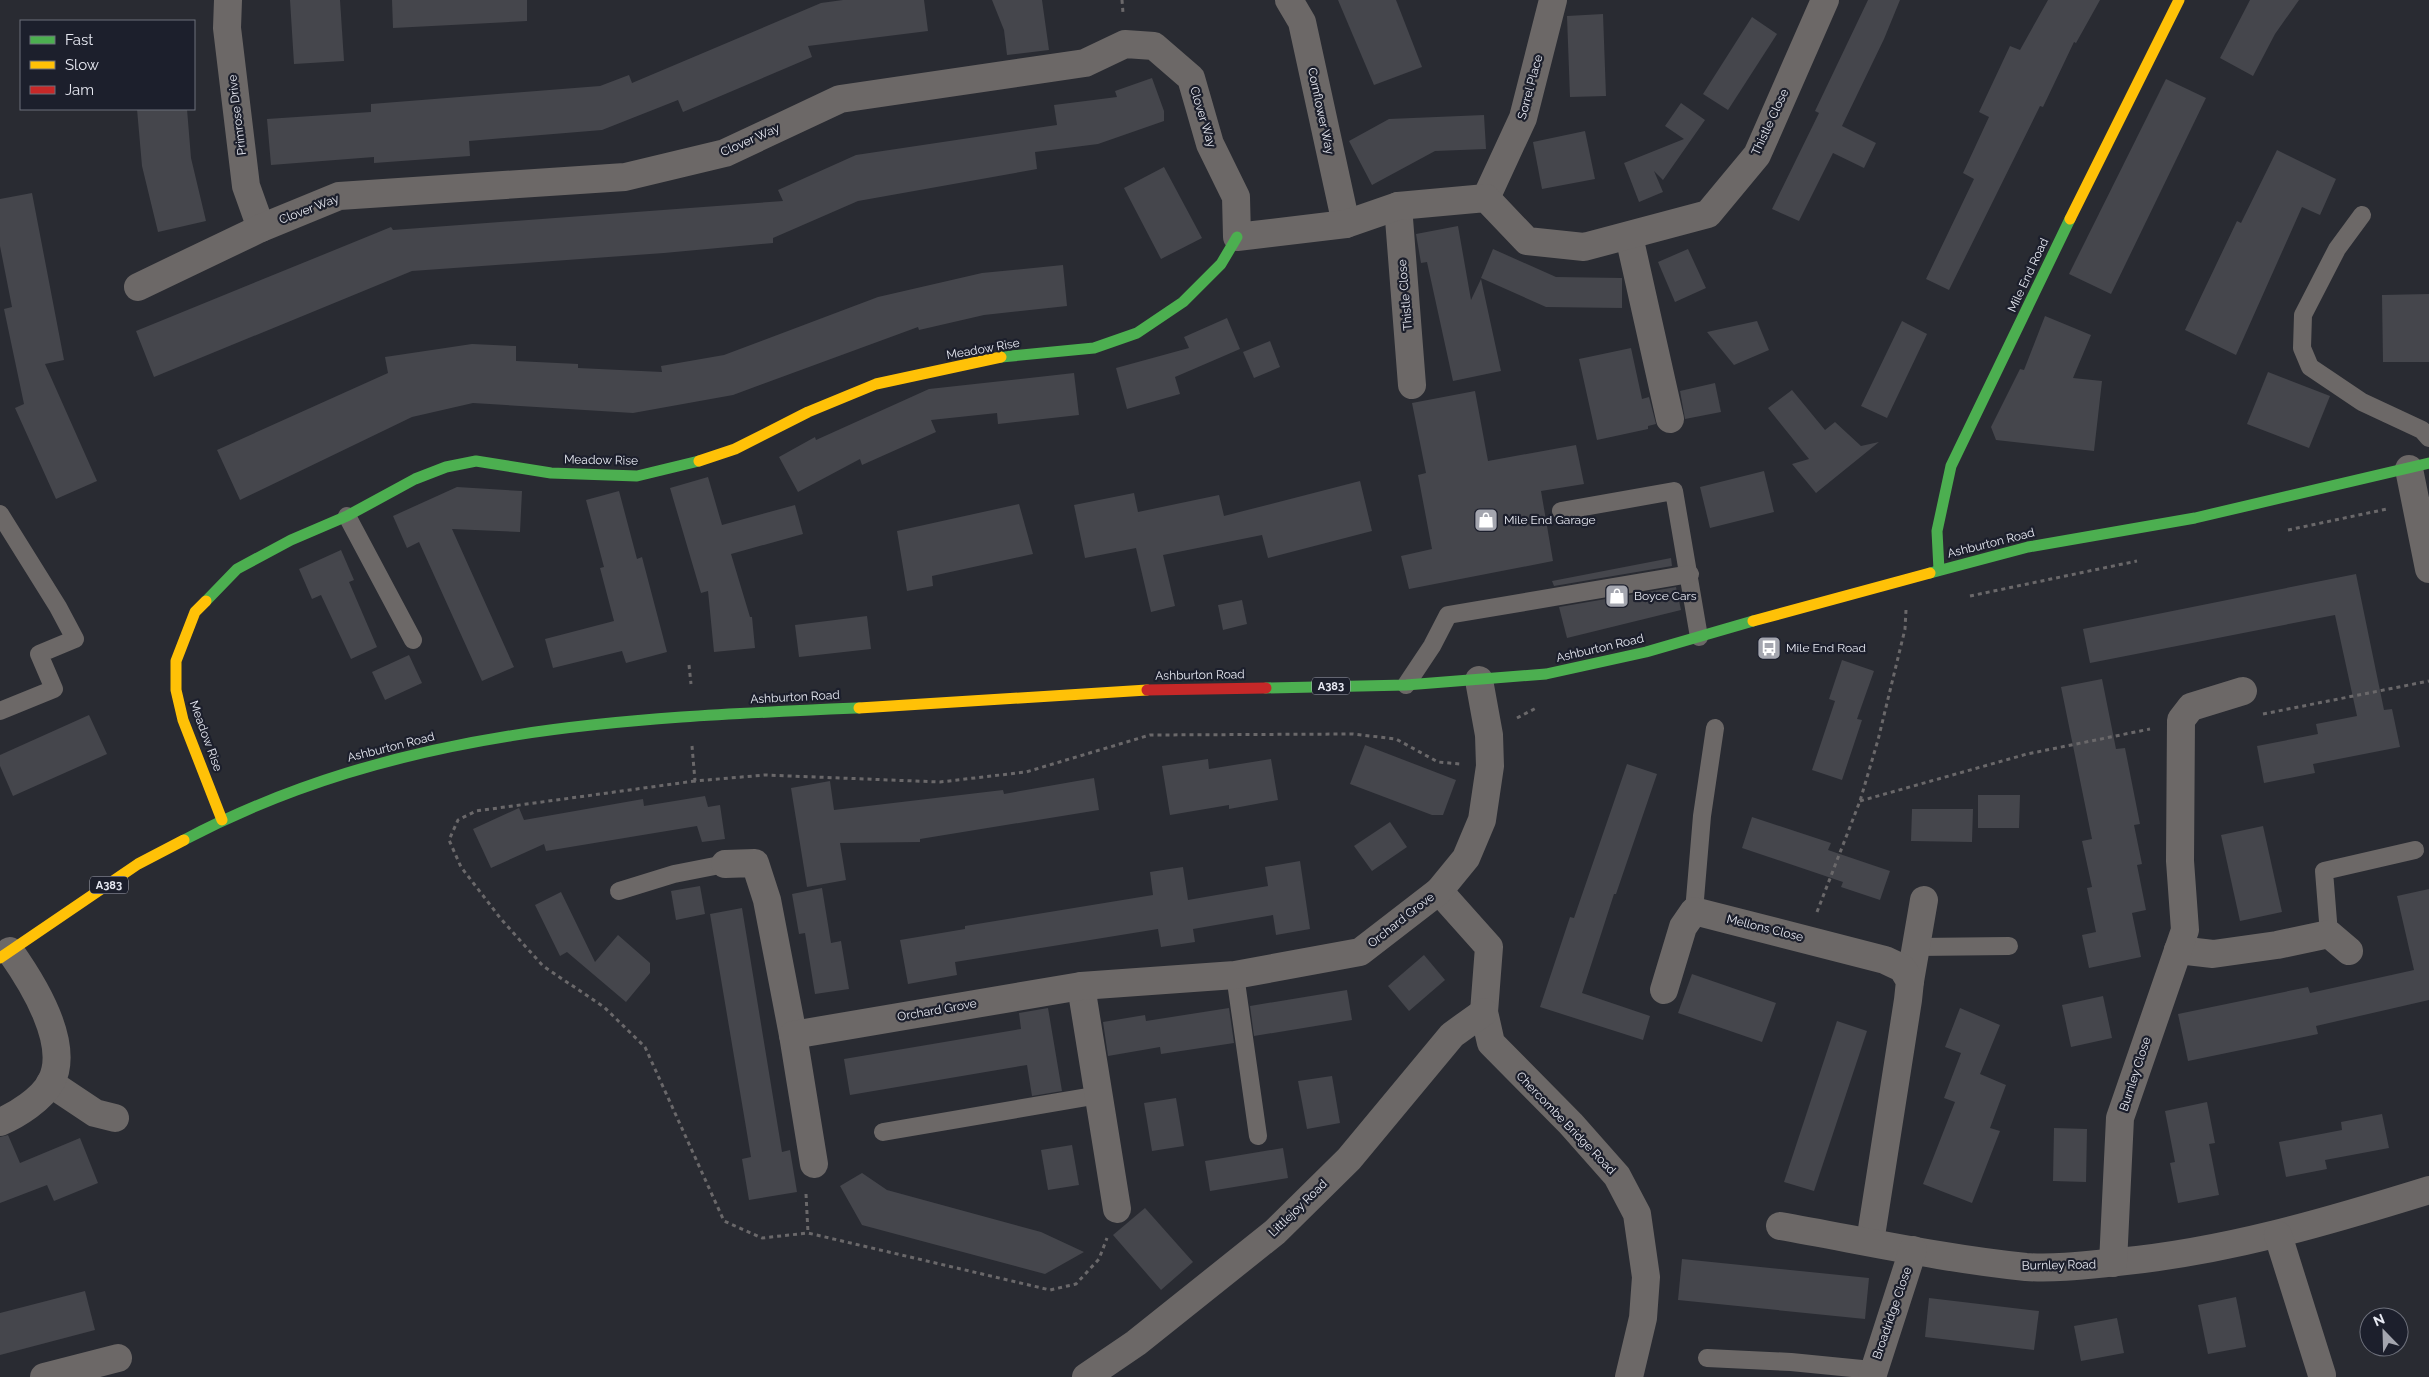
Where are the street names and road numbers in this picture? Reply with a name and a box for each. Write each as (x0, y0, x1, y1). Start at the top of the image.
street label: Sorrel Place (1515, 53, 1545, 121)
street label: Cornflower Way (1305, 66, 1337, 156)
street label: Primrose Drive (225, 74, 249, 156)
street label: Clover Way (1187, 85, 1219, 150)
street label: Thistle Close (1749, 87, 1791, 157)
street label: Clover Way (718, 121, 782, 159)
street label: Clover Way (277, 191, 341, 227)
street label: Mile End Road (2005, 236, 2051, 314)
street label: Thistle Close (1395, 259, 1415, 331)
street label: Meadow Rise (945, 336, 1021, 362)
street label: Meadow Rise (564, 452, 638, 468)
street label: Ashburton Road (1946, 525, 2036, 561)
street label: Ashburton Road (1555, 631, 1645, 665)
street label: Ashburton Road (1155, 667, 1245, 683)
road number: A383 (1312, 678, 1350, 694)
street label: Ashburton Road (750, 688, 840, 706)
street label: Meadow Rise (187, 699, 225, 773)
street label: Ashburton Road (346, 729, 436, 765)
road number: A383 (90, 876, 128, 894)
street label: Orchard Grove (1365, 890, 1437, 950)
street label: Mellons Close (1725, 912, 1805, 944)
street label: Orchard Grove (896, 996, 978, 1024)
street label: Burnley Close (2116, 1035, 2154, 1113)
street label: Chercombe Bridge Road (1513, 1069, 1619, 1177)
street label: Littlejoy Road (1266, 1177, 1330, 1239)
street label: Burnley Road (2022, 1257, 2096, 1273)
street label: Broadridge Close (1870, 1265, 1914, 1361)

